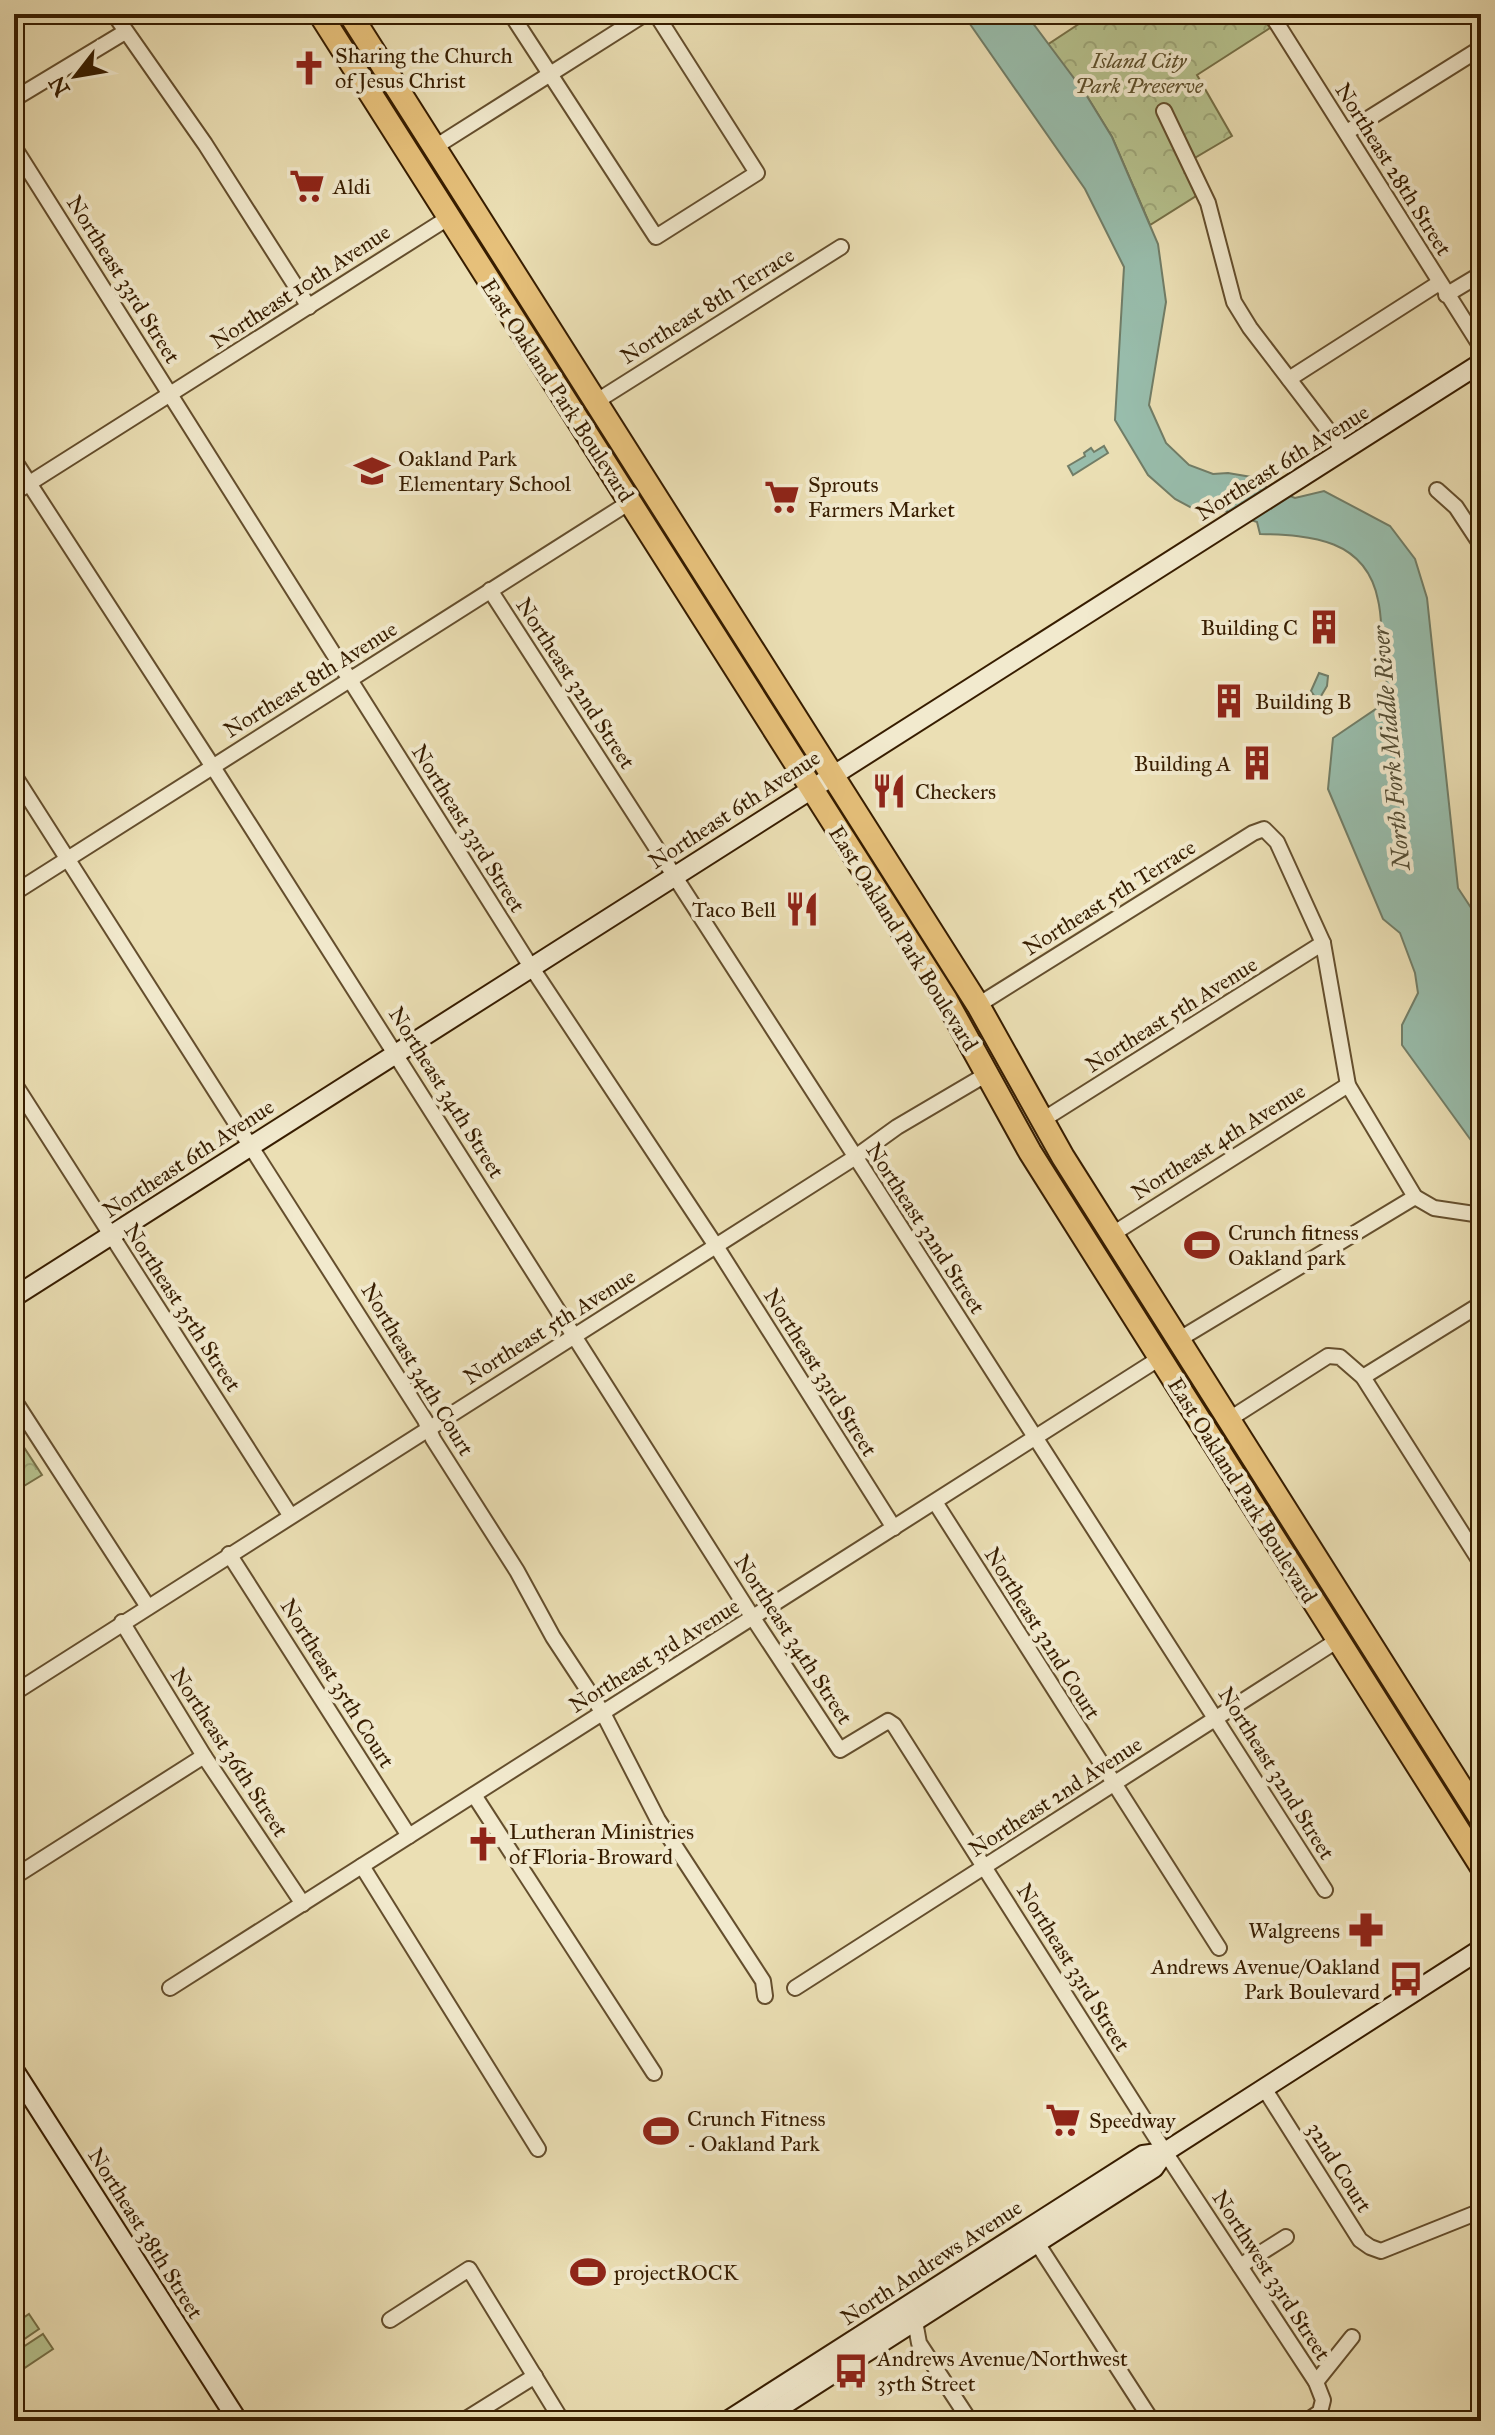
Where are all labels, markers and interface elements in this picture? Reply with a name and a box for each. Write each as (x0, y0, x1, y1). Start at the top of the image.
north arrow (36, 36, 116, 116)
place label: Sharing the Church of Jesus Christ (335, 42, 513, 94)
park label: Island City Park Preserve (1075, 47, 1204, 99)
church icon: Sharing the Church of Jesus Christ (290, 49, 328, 87)
text: N (43, 71, 76, 101)
street label: Northeast 28th Street (1329, 78, 1458, 261)
supermarket icon: Aldi (288, 167, 326, 205)
place label: Aldi (332, 173, 371, 200)
street label: Northeast 33rd Street (61, 190, 186, 368)
street label: Northeast 10th Avenue (205, 218, 395, 355)
street label: Northeast 8th Terrace (615, 241, 799, 370)
street label: East Oakland Park Boulevard (475, 274, 640, 507)
street label: Northeast 6th Avenue (1191, 398, 1374, 527)
place label: Oakland Park Elementary School (398, 445, 571, 497)
school or university icon: Oakland Park Elementary School (353, 452, 391, 490)
place label: Sprouts Farmers Market (808, 471, 955, 523)
supermarket icon: Sprouts Farmers Market (763, 478, 801, 516)
street label: Northeast 32nd Street (510, 593, 641, 774)
building icon: Building C (1305, 608, 1343, 646)
place label: Building C (1201, 614, 1298, 641)
street label: Northeast 8th Avenue (219, 615, 402, 744)
water label: North Fork Middle River (1365, 623, 1417, 873)
building icon: Building B (1210, 682, 1248, 720)
place label: Building B (1255, 688, 1352, 715)
street label: Northeast 33rd Street (406, 739, 531, 917)
street label: Northeast 6th Avenue (644, 744, 825, 875)
building icon: Building A (1238, 744, 1276, 782)
place label: Building A (1134, 750, 1231, 777)
restaurant icon: Checkers (870, 772, 908, 810)
place label: Checkers (915, 778, 996, 805)
street label: East Oakland Park Boulevard (823, 821, 984, 1056)
street label: Northeast 5th Terrace (1018, 833, 1201, 961)
restaurant icon: Taco Bell (783, 890, 821, 928)
place label: Taco Bell (692, 896, 776, 923)
street label: Northeast 5th Avenue (1080, 951, 1262, 1078)
street label: Northeast 34th Street (383, 1002, 510, 1183)
street label: Northeast 4th Avenue (1126, 1077, 1310, 1206)
street label: Northeast 6th Avenue (98, 1093, 279, 1224)
street label: Northeast 32nd Street (860, 1138, 991, 1319)
street label: Northeast 35th Street (118, 1218, 247, 1397)
place label: Crunch fitness Oakland park (1228, 1219, 1359, 1271)
sports icon: Crunch fitness Oakland park (1183, 1226, 1221, 1264)
street label: Northeast 5th Avenue (458, 1263, 640, 1390)
street label: Northeast 34th Court (355, 1278, 480, 1461)
street label: Northeast 33rd Street (758, 1283, 883, 1461)
street label: East Oakland Park Boulevard (1162, 1373, 1323, 1608)
street label: Northeast 32nd Court (979, 1542, 1107, 1725)
street label: Northeast 34th Street (729, 1549, 859, 1729)
street label: Northeast 3rd Avenue (564, 1592, 744, 1719)
street label: Northeast 35th Court (275, 1594, 401, 1773)
street label: Northeast 36th Street (165, 1663, 294, 1842)
street label: Northeast 32nd Street (1212, 1682, 1341, 1865)
street label: Northeast 2nd Avenue (964, 1730, 1147, 1863)
place label: Lutheran Ministries of Floria-Broward (509, 1818, 694, 1870)
church icon: Lutheran Ministries of Floria-Broward (464, 1825, 502, 1863)
street label: Northeast 33rd Street (1011, 1878, 1136, 2056)
pharmacy icon: Walgreens (1347, 1911, 1385, 1949)
place label: Walgreens (1248, 1917, 1340, 1944)
place label: Andrews Avenue/Oakland Park Boulevard (1150, 1953, 1380, 2005)
bus stop icon: Andrews Avenue/Oakland Park Boulevard (1387, 1960, 1425, 1998)
supermarket icon: Speedway (1044, 2101, 1082, 2139)
place label: Crunch Fitness - Oakland Park (687, 2105, 825, 2157)
place label: Speedway (1089, 2107, 1176, 2134)
sports icon: Crunch Fitness - Oakland Park (642, 2112, 680, 2150)
street label: 32nd Court (1301, 2117, 1378, 2218)
street label: Northeast 38th Street (82, 2143, 209, 2324)
street label: Northwest 33rd Street (1206, 2185, 1337, 2366)
street label: North Andrews Avenue (836, 2194, 1027, 2331)
sports icon: projectROCK (569, 2253, 607, 2291)
place label: projectROCK (613, 2259, 740, 2286)
place label: Andrews Avenue/Northwest 35th Street (876, 2345, 1128, 2397)
bus stop icon: Andrews Avenue/Northwest 35th Street (832, 2352, 870, 2390)

